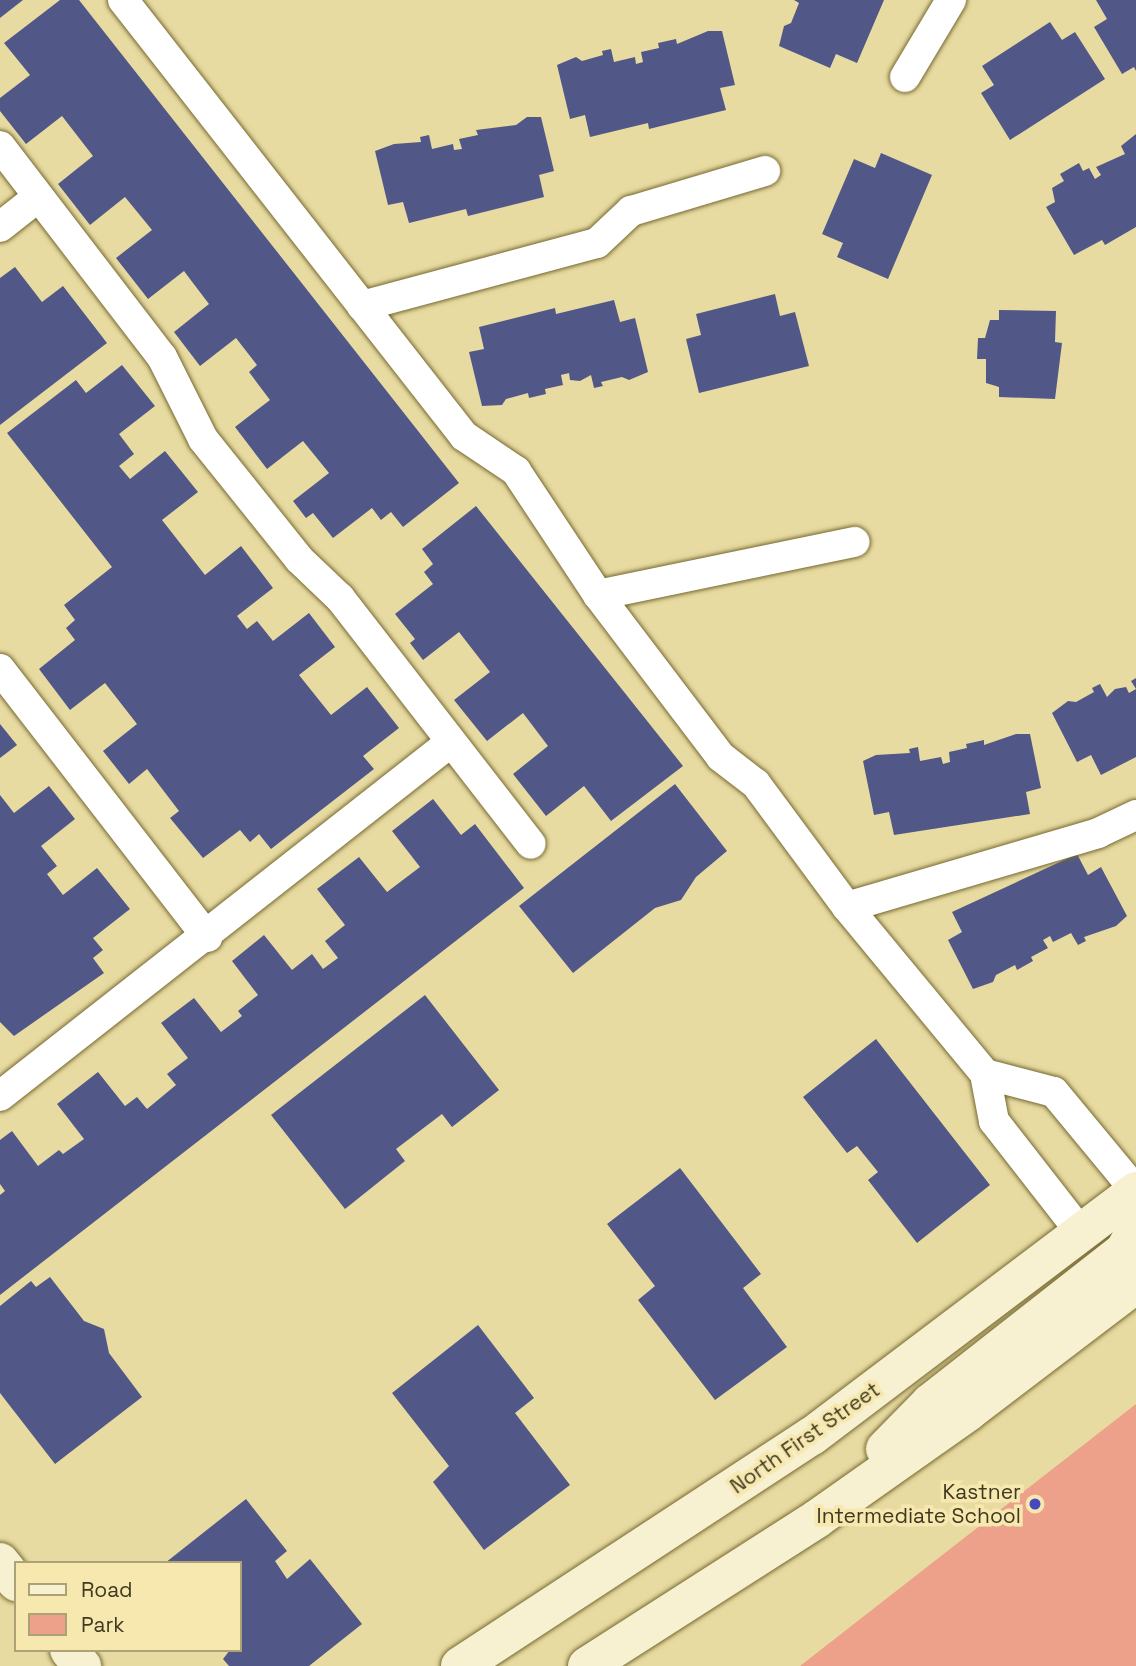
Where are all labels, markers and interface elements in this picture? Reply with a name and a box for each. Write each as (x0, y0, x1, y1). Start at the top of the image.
street label: North First Street (725, 1377, 885, 1499)
place label: Kastner Intermediate School (817, 1479, 1021, 1529)
marker: Kastner Intermediate School (1027, 1496, 1043, 1512)
legend (14, 1561, 242, 1652)
text: Road (81, 1576, 133, 1603)
text: Park (81, 1611, 125, 1638)

